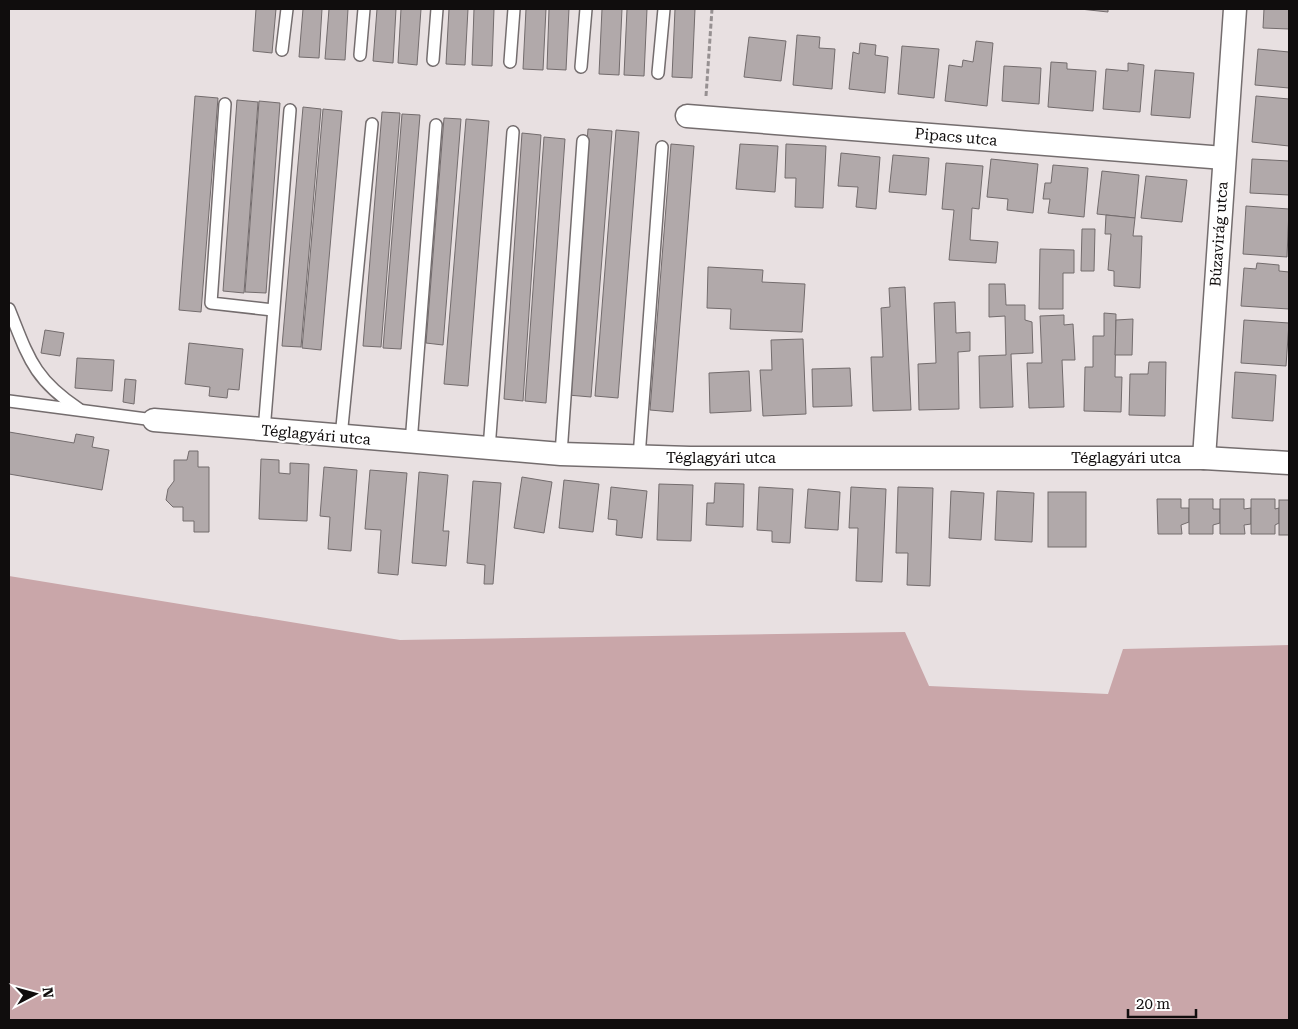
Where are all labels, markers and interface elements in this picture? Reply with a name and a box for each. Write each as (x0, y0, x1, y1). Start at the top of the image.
street label: Pipacs utca (914, 124, 998, 150)
street label: Búzavirág utca (1206, 181, 1232, 287)
street label: Téglagyári utca (260, 421, 372, 449)
street label: Téglagyári utca (666, 449, 776, 467)
street label: Téglagyári utca (1071, 449, 1181, 467)
north arrow (10, 969, 60, 1019)
text: N (39, 986, 56, 999)
scale bar (1128, 986, 1196, 1018)
text: 20 m (1136, 995, 1171, 1013)

